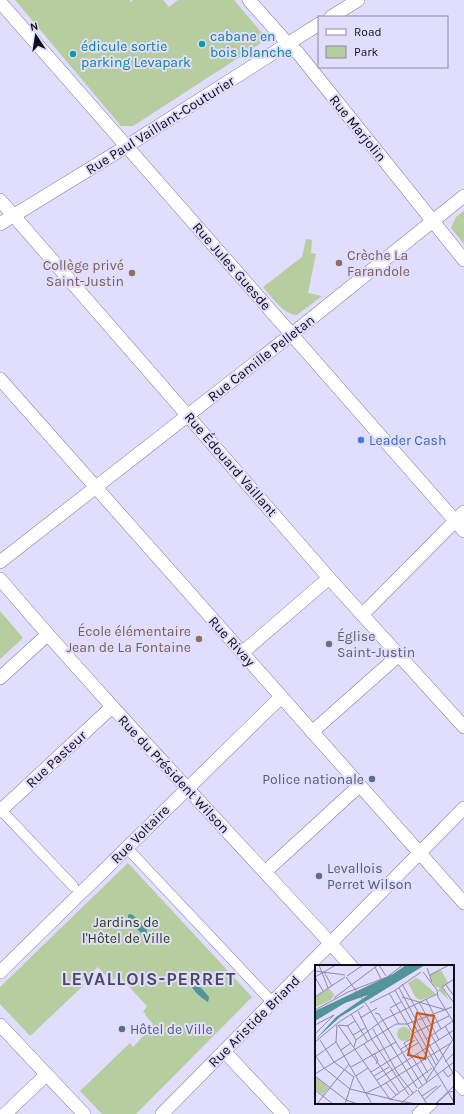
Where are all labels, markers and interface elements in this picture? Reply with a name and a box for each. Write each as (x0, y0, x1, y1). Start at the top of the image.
north arrow (16, 16, 56, 56)
legend (318, 16, 448, 68)
text: N (29, 20, 39, 34)
text: Road (354, 25, 382, 39)
place label: cabane en bois blanche (210, 28, 292, 61)
place label: édicule sortie parking Levapark (81, 38, 191, 71)
marker: cabane en bois blanche (197, 39, 207, 49)
text: Park (354, 45, 379, 59)
marker: édicule sortie parking Levapark (68, 49, 78, 59)
street label: Rue Paul Vaillant-Couturier (83, 72, 239, 178)
street label: Rue Marjolin (326, 92, 390, 165)
street label: Rue Jules Guesde (189, 219, 274, 314)
place label: Crèche La Farandole (347, 247, 410, 280)
place label: Collège privé Saint-Justin (43, 257, 124, 290)
marker: Crèche La Farandole (334, 258, 344, 268)
marker: Collège privé Saint-Justin (127, 268, 137, 278)
street label: Rue Camille Pelletan (205, 311, 318, 405)
street label: Rue Édouard Vaillant (181, 408, 281, 520)
place label: Leader Cash (369, 432, 446, 449)
marker: Leader Cash (356, 435, 366, 445)
street label: Rue Rivay (205, 613, 259, 670)
place label: École élémentaire Jean de La Fontaine (66, 622, 191, 656)
place label: Église Saint-Justin (337, 627, 415, 661)
marker: École élémentaire Jean de La Fontaine (194, 634, 204, 644)
marker: Église Saint-Justin (324, 639, 334, 649)
street label: Rue du Président Wilson (114, 712, 233, 837)
street label: Rue Pasteur (23, 726, 91, 792)
place label: Police nationale (262, 771, 364, 788)
marker: Police nationale (367, 774, 377, 784)
street label: Rue Voltaire (107, 801, 173, 867)
place label: Levallois Perret Wilson (327, 860, 412, 893)
marker: Levallois Perret Wilson (314, 871, 324, 881)
park label: Jardins de l'Hôtel de Ville (82, 914, 170, 947)
inset map (315, 965, 454, 1104)
district label: LEVALLOIS-PERRET (62, 968, 236, 990)
street label: Rue Aristide Briand (205, 972, 304, 1071)
place label: Hôtel de Ville (130, 1021, 213, 1038)
marker: Hôtel de Ville (117, 1024, 127, 1034)

